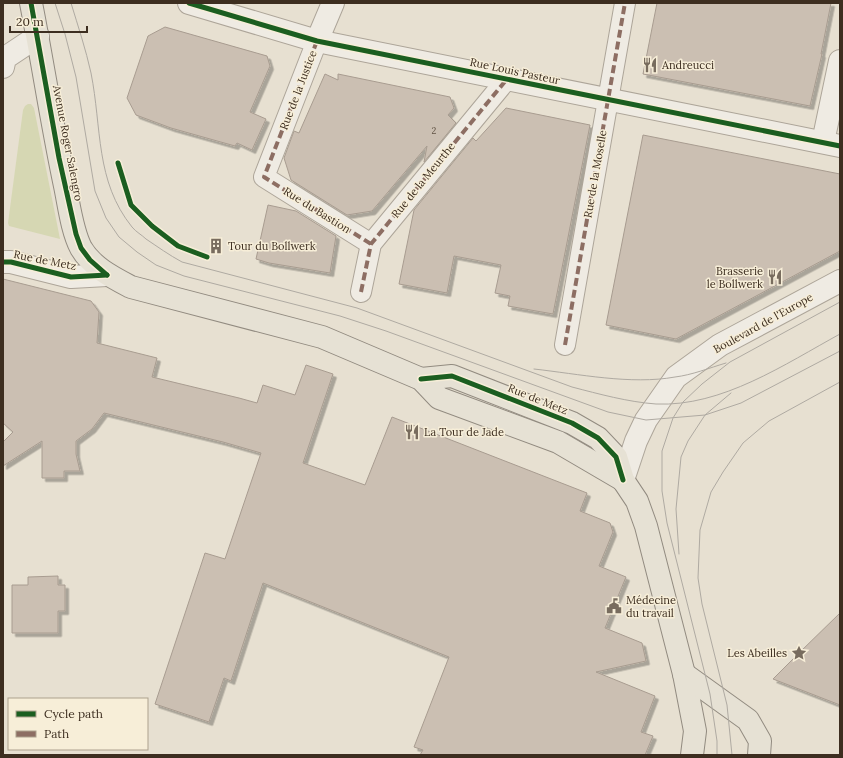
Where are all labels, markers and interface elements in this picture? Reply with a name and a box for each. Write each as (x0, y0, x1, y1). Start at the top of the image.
scale bar (10, 8, 87, 34)
text: 20 m (16, 14, 44, 29)
street label: Rue de la Justice (276, 48, 320, 132)
street label: Rue Louis Pasteur (469, 55, 562, 87)
restaurant icon: Andreucci (641, 56, 659, 74)
place label: Andreucci (661, 58, 714, 72)
street label: Avenue Roger Salengro (50, 83, 86, 202)
house number: 2 (432, 125, 437, 136)
street label: Rue de la Moselle (580, 129, 610, 219)
street label: Rue de la Meurthe (388, 139, 458, 221)
street label: Rue du Bastion (281, 184, 353, 236)
building icon: Tour du Bollwerk (207, 237, 225, 255)
place label: Tour du Bollwerk (228, 239, 316, 253)
street label: Rue de Metz (12, 247, 78, 273)
place label: Brasserie le Bollwerk (707, 264, 763, 291)
restaurant icon: Brasserie le Bollwerk (766, 268, 784, 286)
street label: Boulevard de l'Europe (711, 290, 815, 356)
street label: Rue de Metz (506, 381, 570, 418)
restaurant icon: La Tour de Jade (403, 423, 421, 441)
place label: La Tour de Jade (424, 425, 504, 439)
place label: Médecine du travail (626, 593, 676, 620)
public building icon: Médecine du travail (605, 597, 623, 615)
place icon: Les Abeilles (790, 644, 808, 662)
place label: Les Abeilles (727, 646, 787, 660)
legend (8, 698, 148, 750)
text: Cycle path (44, 706, 103, 721)
text: Path (44, 726, 69, 741)

